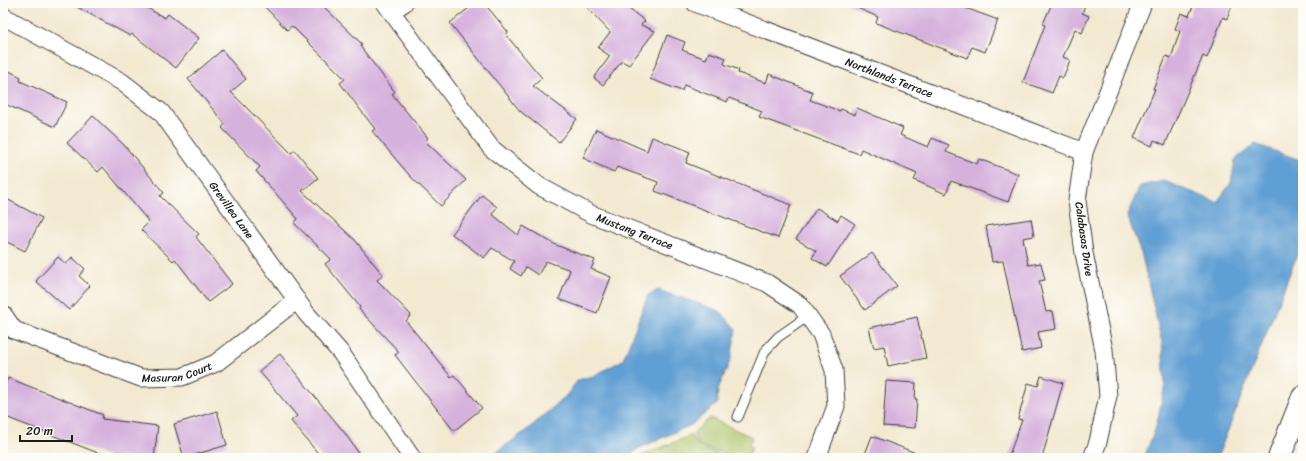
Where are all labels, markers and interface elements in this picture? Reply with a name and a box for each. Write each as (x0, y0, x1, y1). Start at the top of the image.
street label: Northlands Terrace (842, 52, 936, 103)
street label: Grevillea Lane (204, 177, 259, 243)
street label: Calabasas Drive (1069, 201, 1099, 278)
street label: Mustang Terrace (594, 208, 676, 255)
street label: Masuran Court (142, 356, 215, 387)
scale bar (20, 417, 72, 443)
text: 20 m (26, 420, 53, 442)

